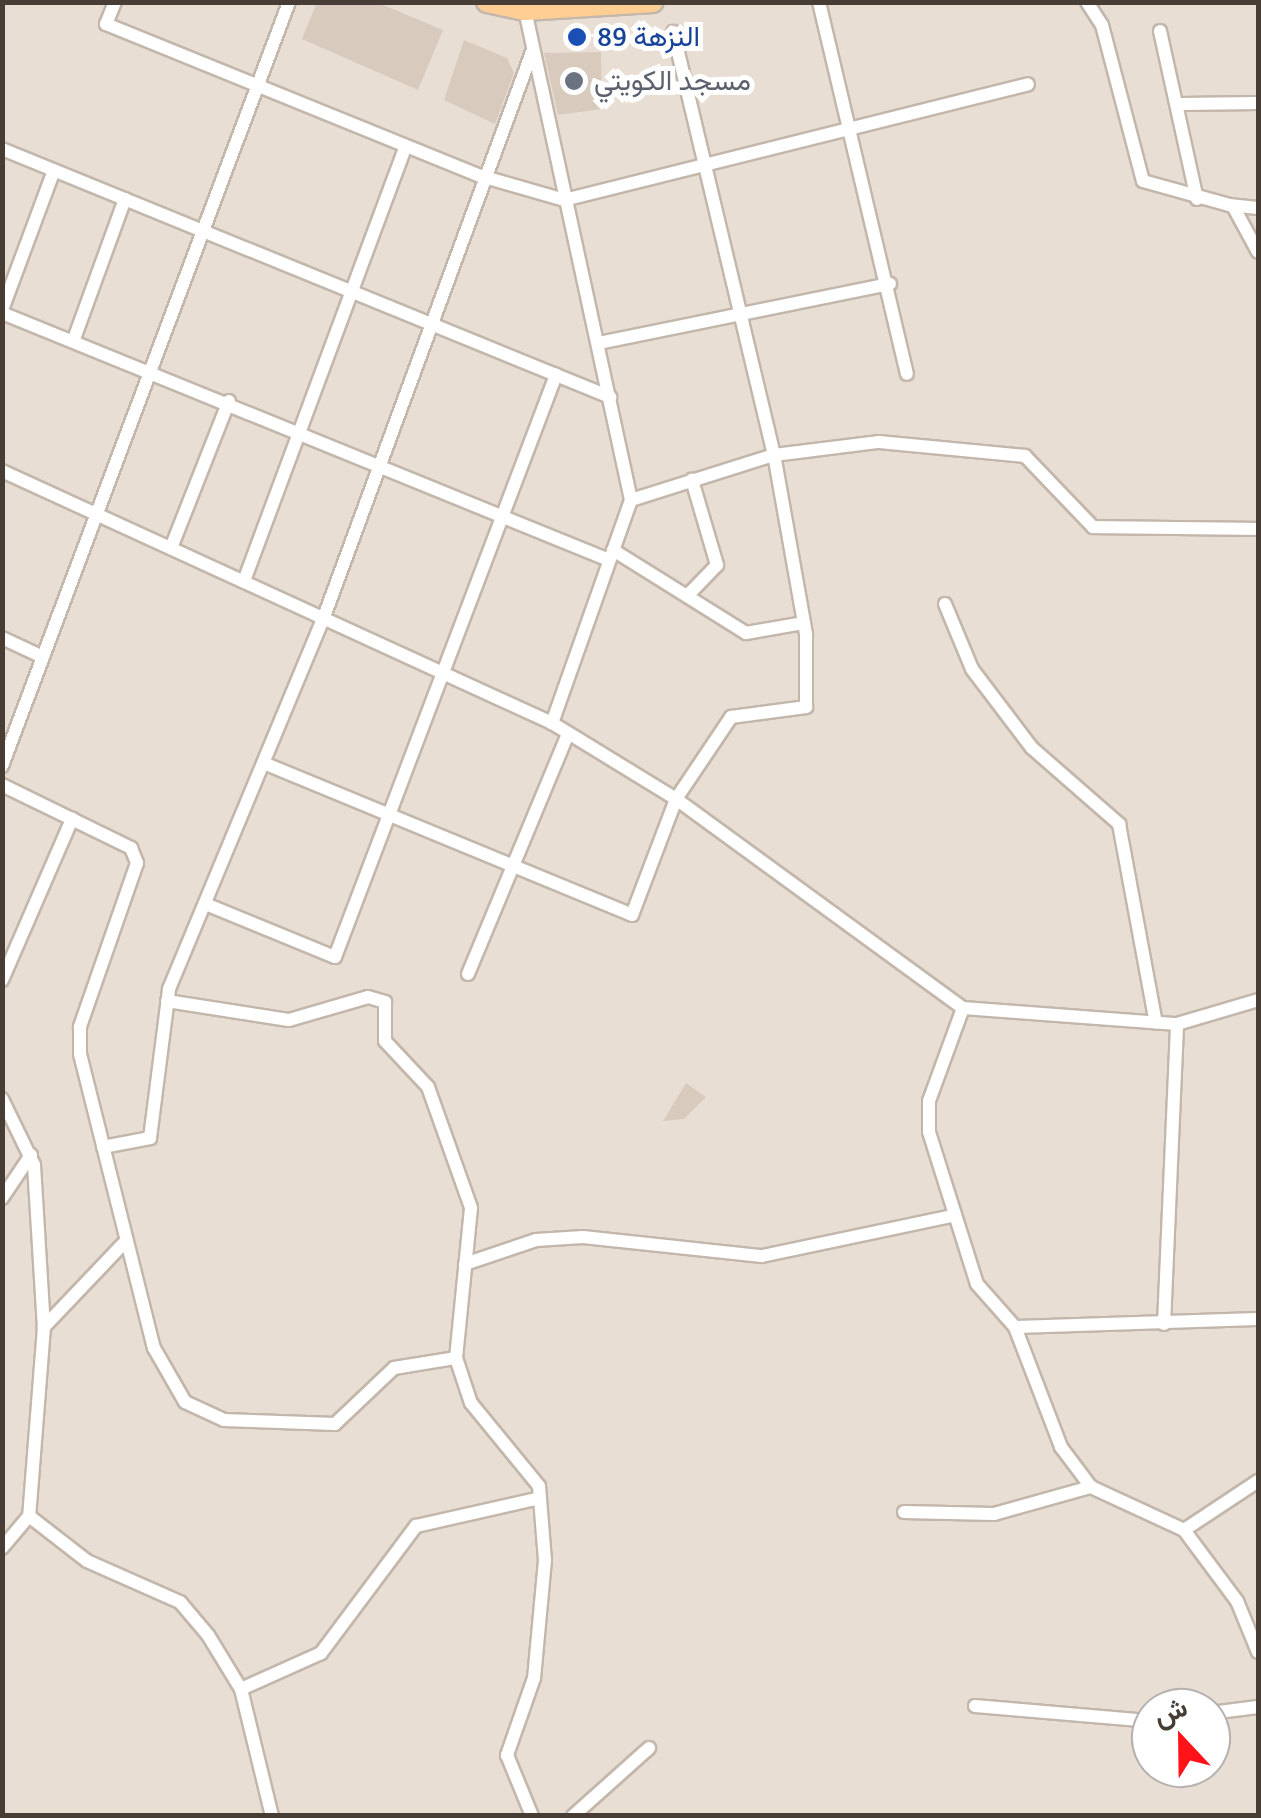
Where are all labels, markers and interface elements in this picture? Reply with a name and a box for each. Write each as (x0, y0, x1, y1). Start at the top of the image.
place label: النزهة 89 (597, 20, 700, 54)
marker: النزهة 89 (566, 26, 588, 48)
place label: مسجد الكويتي (594, 64, 751, 98)
marker: مسجد الكويتي (563, 70, 585, 92)
north arrow (1131, 1688, 1231, 1788)
text: ش (1149, 1690, 1192, 1734)

